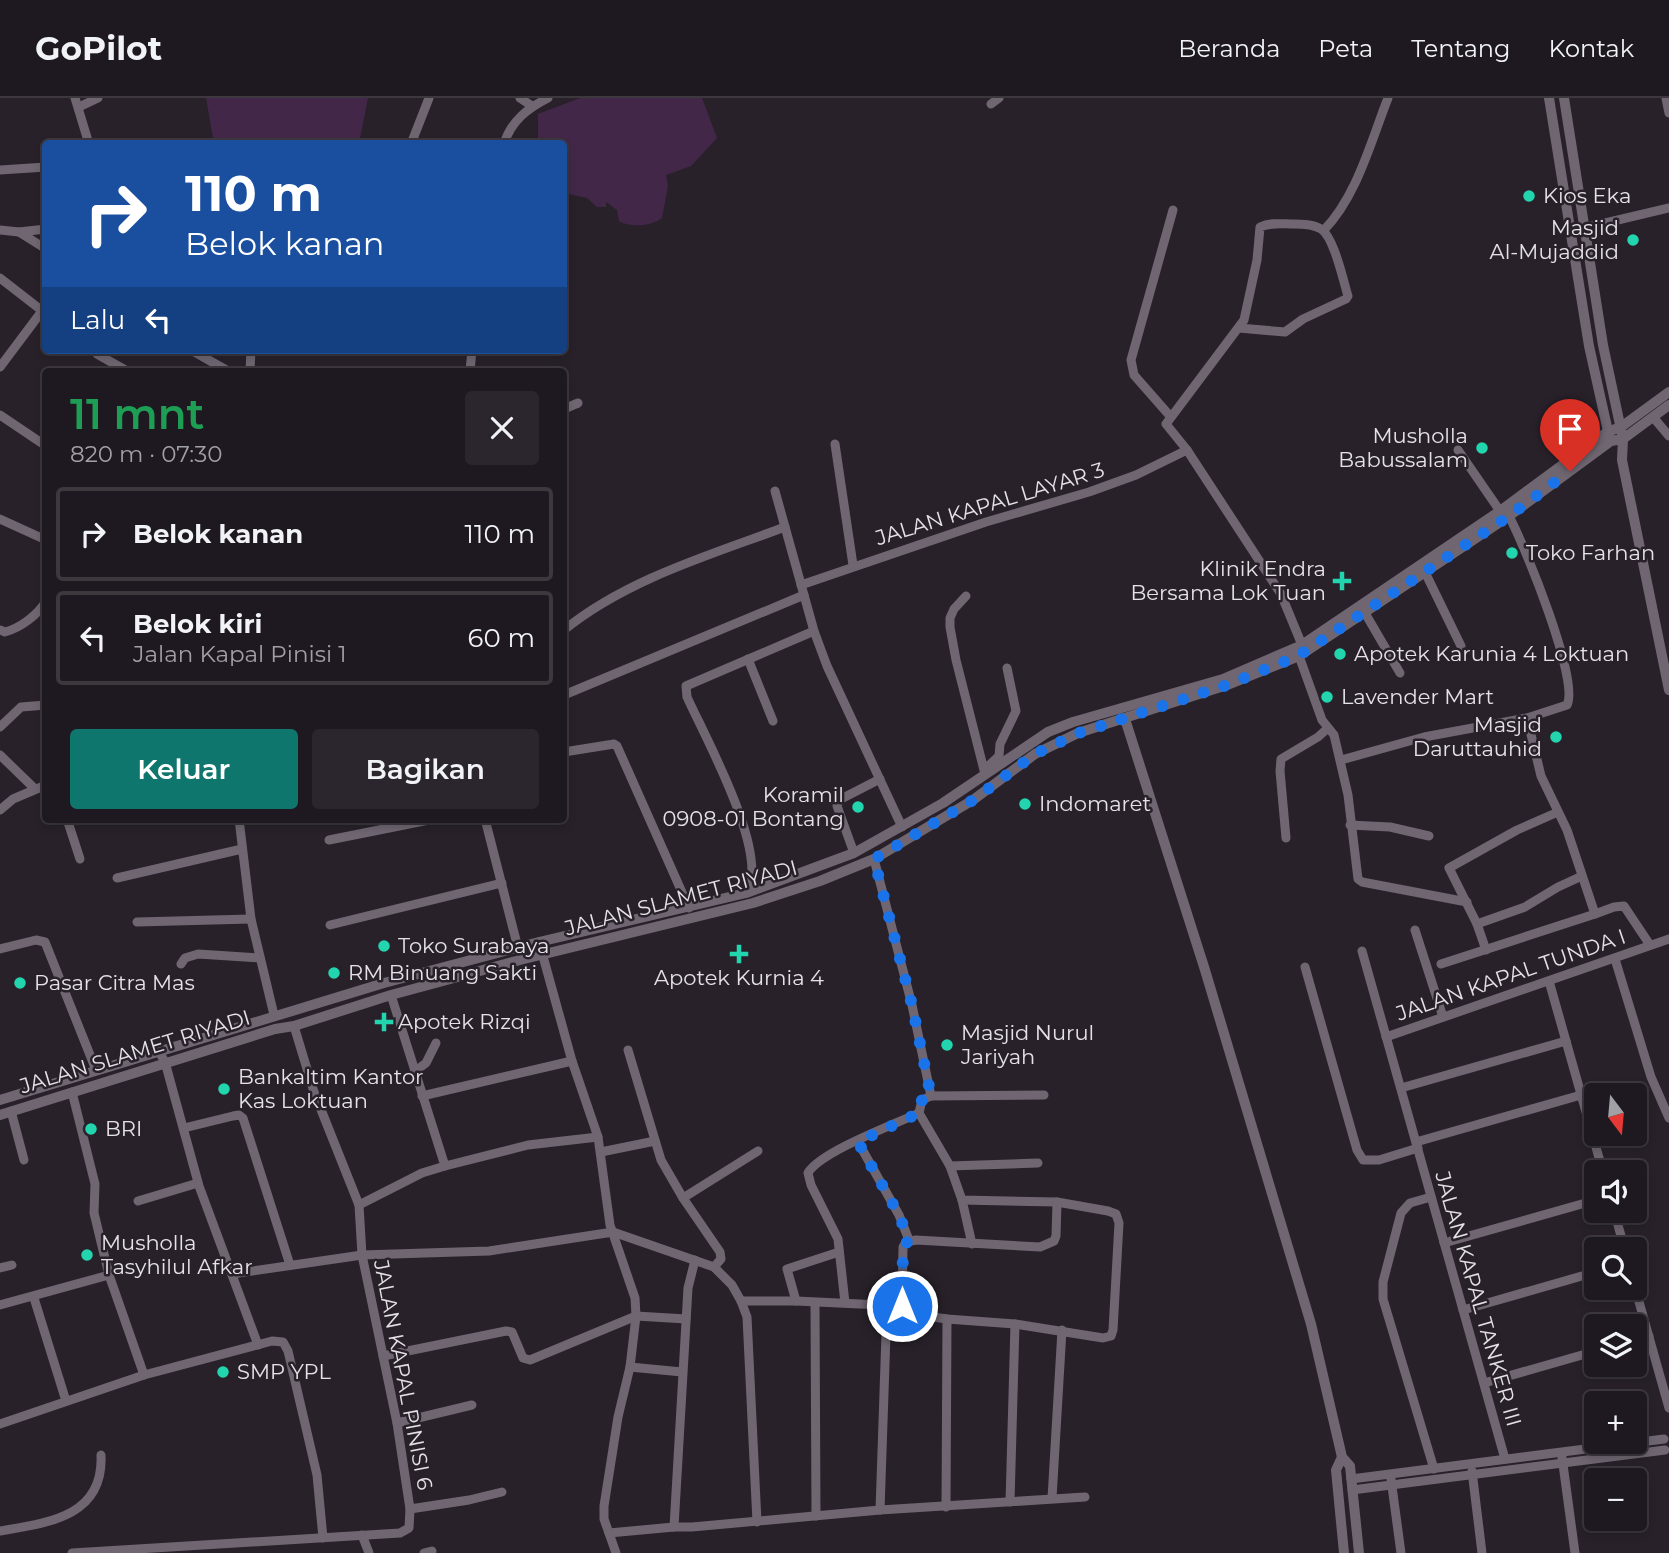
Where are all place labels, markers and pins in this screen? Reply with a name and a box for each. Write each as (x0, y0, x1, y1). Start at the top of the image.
place label: Kios Eka (1543, 183, 1631, 208)
marker: Kios Eka (1521, 188, 1537, 204)
place label: Masjid Al-Mujaddid (1490, 215, 1619, 264)
marker: Masjid Al-Mujaddid (1625, 232, 1641, 248)
pin (1540, 399, 1600, 471)
place label: Musholla Babussalam (1338, 423, 1468, 472)
marker: Musholla Babussalam (1474, 440, 1490, 456)
place label: Toko Farhan (1526, 540, 1655, 565)
marker: Toko Farhan (1504, 545, 1520, 561)
place label: Klinik Endra Bersama Lok Tuan (1130, 556, 1326, 605)
marker: Klinik Endra Bersama Lok Tuan (1332, 571, 1352, 591)
place label: Apotek Karunia 4 Loktuan (1354, 641, 1629, 666)
marker: Apotek Karunia 4 Loktuan (1332, 646, 1348, 662)
place label: Lavender Mart (1341, 684, 1494, 709)
marker: Lavender Mart (1319, 689, 1335, 705)
place label: Masjid Daruttauhid (1413, 712, 1542, 761)
marker: Masjid Daruttauhid (1548, 729, 1564, 745)
place label: Koramil 0908-01 Bontang (663, 782, 844, 831)
place label: Indomaret (1039, 791, 1151, 816)
marker: Indomaret (1017, 796, 1033, 812)
marker: Koramil 0908-01 Bontang (850, 799, 866, 815)
place label: Toko Surabaya (398, 933, 549, 958)
marker: Toko Surabaya (376, 938, 392, 954)
marker: Apotek Kurnia 4 (731, 946, 747, 962)
place label: RM Binuang Sakti (348, 960, 537, 985)
marker: RM Binuang Sakti (326, 965, 342, 981)
place label: Apotek Kurnia 4 (654, 965, 824, 990)
place label: Pasar Citra Mas (34, 970, 195, 995)
marker: Pasar Citra Mas (12, 975, 28, 991)
place label: Apotek Rizqi (398, 1009, 531, 1034)
marker: Apotek Rizqi (376, 1014, 392, 1030)
place label: Masjid Nurul Jariyah (960, 1020, 1094, 1069)
marker: Masjid Nurul Jariyah (939, 1037, 955, 1053)
place label: Bankaltim Kantor Kas Loktuan (238, 1064, 424, 1113)
marker: Bankaltim Kantor Kas Loktuan (216, 1081, 232, 1097)
place label: BRI (105, 1116, 142, 1141)
marker: BRI (83, 1121, 99, 1137)
place label: Musholla Tasyhilul Afkar (101, 1230, 253, 1279)
marker: Musholla Tasyhilul Afkar (79, 1247, 95, 1263)
place label: SMP YPL (237, 1359, 331, 1384)
marker: SMP YPL (215, 1364, 231, 1380)

